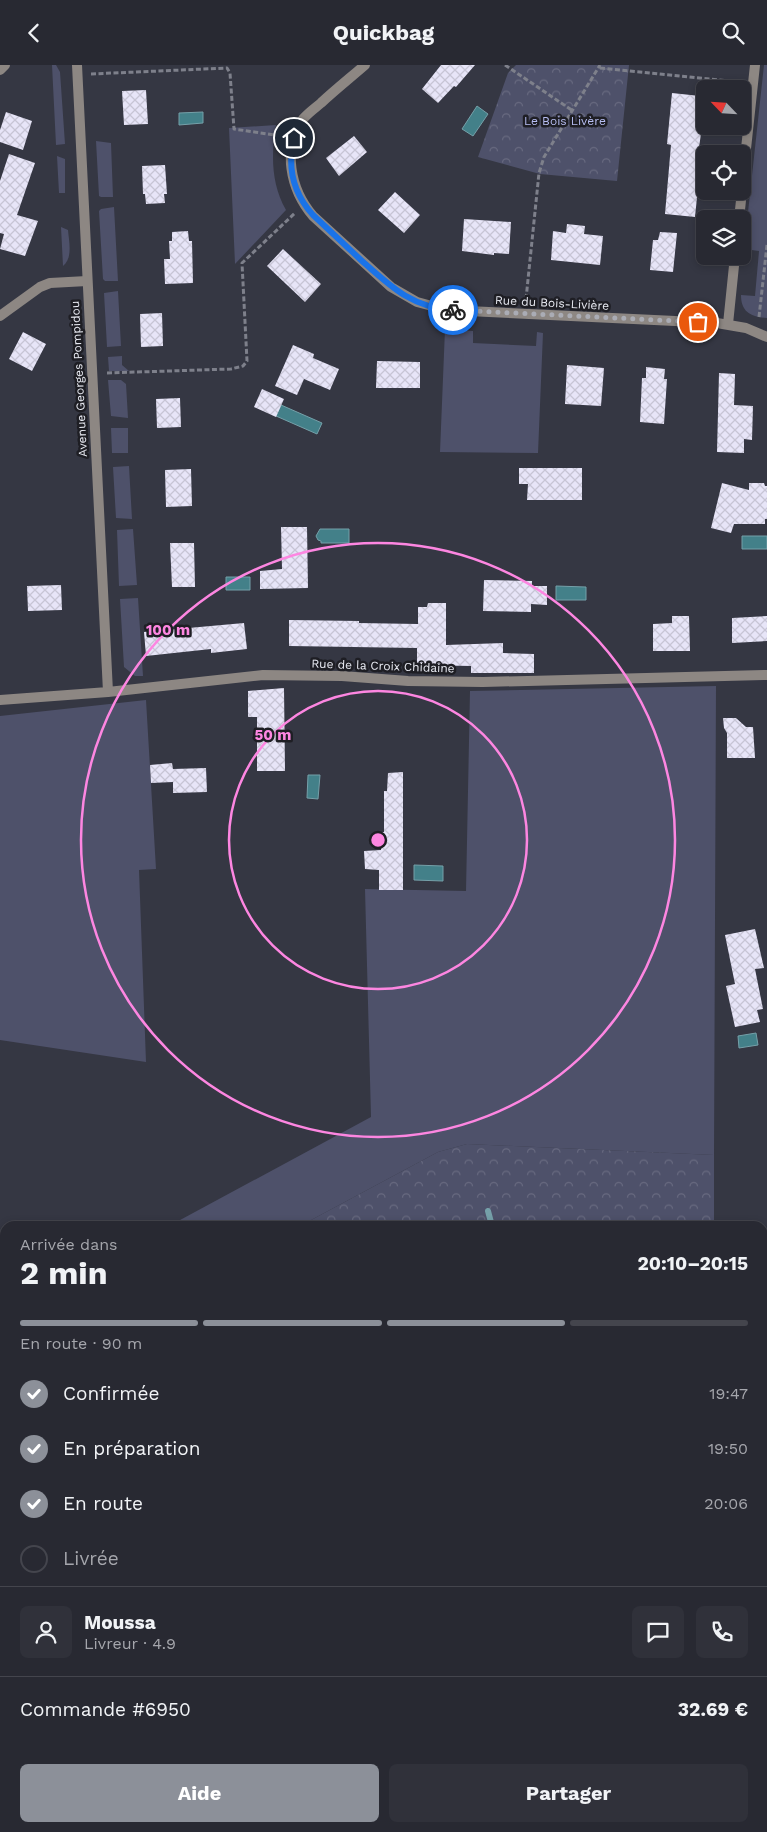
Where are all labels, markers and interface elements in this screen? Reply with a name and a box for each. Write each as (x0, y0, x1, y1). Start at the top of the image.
icon: back (20, 19, 48, 47)
icon: search (719, 19, 747, 47)
text: Quickbag (333, 20, 434, 45)
north arrow (696, 80, 751, 135)
map controls (696, 80, 751, 265)
park label: Le Bois Livère (524, 114, 606, 128)
pin (273, 117, 315, 159)
icon: home (280, 124, 308, 152)
button: locate (696, 145, 751, 200)
button: layers (696, 210, 751, 265)
courier (428, 285, 478, 335)
street label: Rue du Bois-Livière (495, 293, 610, 313)
icon: bike (439, 296, 467, 324)
street label: Avenue Georges Pompidou (68, 301, 90, 457)
pin (677, 301, 719, 343)
icon: bag (684, 308, 712, 336)
text: 100 m (146, 621, 190, 639)
street label: Rue de la Croix Chidaine (311, 657, 455, 676)
text: 50 m (255, 726, 291, 744)
centre of rings (369, 831, 387, 849)
text: Arrivée dans (20, 1235, 118, 1254)
text: 20:10–20:15 (637, 1252, 748, 1275)
text: 2 min (20, 1254, 108, 1292)
text: En route · 90 m (20, 1334, 142, 1353)
icon: check (20, 1380, 48, 1408)
text: Confirmée (63, 1382, 159, 1405)
text: 19:47 (709, 1384, 748, 1403)
icon: check (20, 1435, 48, 1463)
text: En préparation (63, 1437, 200, 1460)
text: 19:50 (708, 1439, 748, 1458)
icon: check (20, 1490, 48, 1518)
text: En route (63, 1492, 143, 1515)
text: 20:06 (704, 1494, 748, 1513)
text: Livrée (63, 1547, 119, 1570)
button: person (20, 1606, 72, 1658)
button: chat (632, 1606, 684, 1658)
button: phone (696, 1606, 748, 1658)
text: Moussa (84, 1611, 156, 1634)
text: Livreur · 4.9 (84, 1634, 176, 1653)
text: Commande #6950 (20, 1698, 191, 1721)
text: 32.69 € (678, 1698, 748, 1721)
button: Aide (20, 1764, 379, 1822)
button: Partager (389, 1764, 748, 1822)

